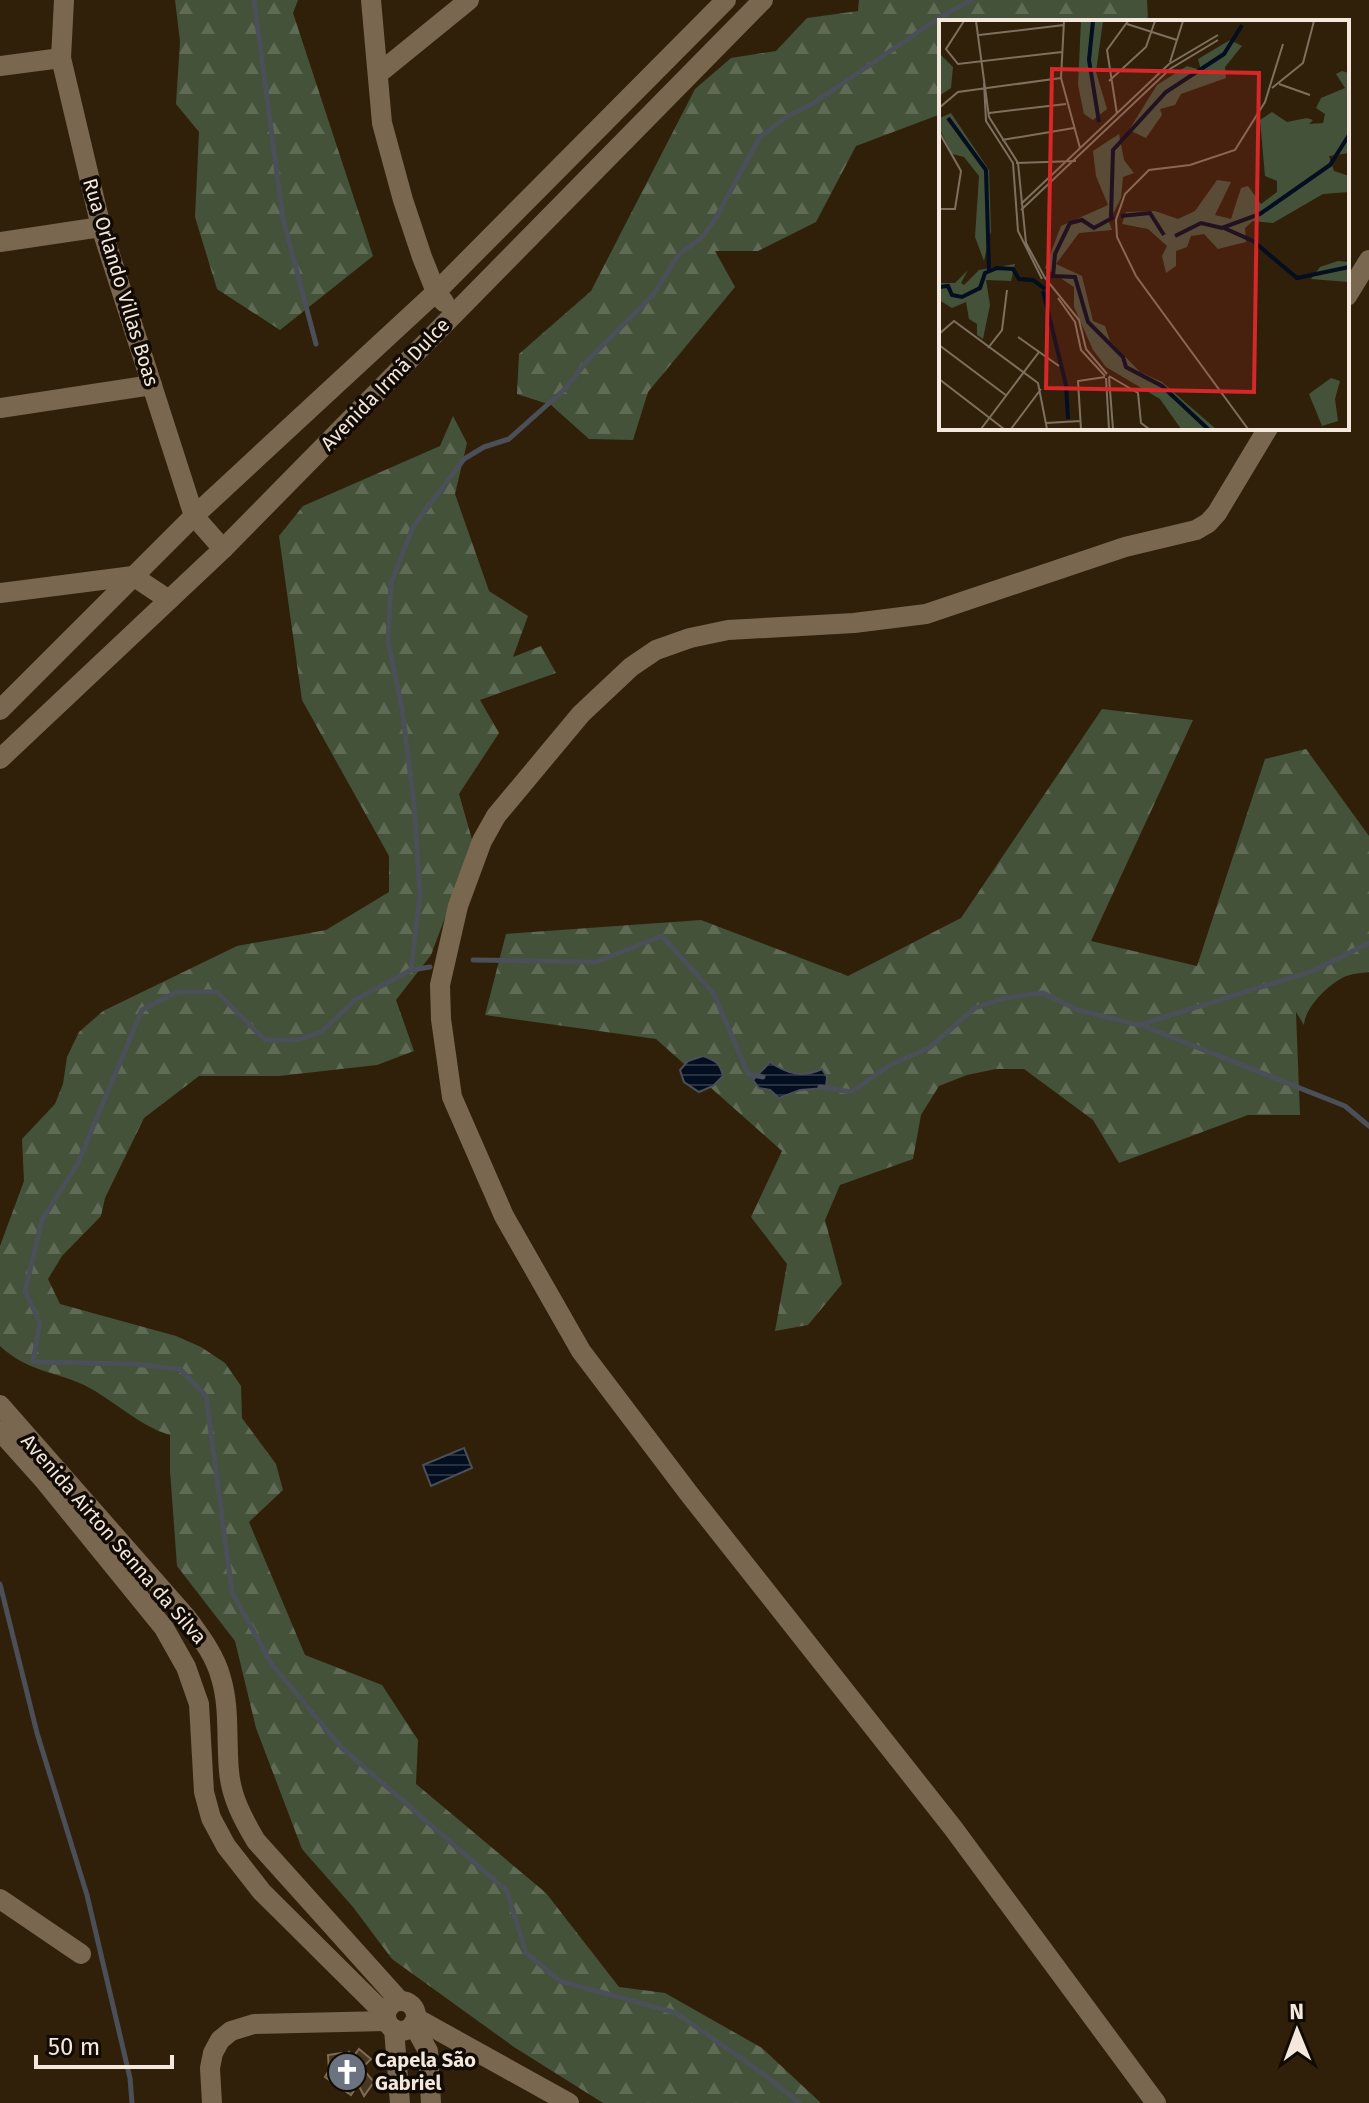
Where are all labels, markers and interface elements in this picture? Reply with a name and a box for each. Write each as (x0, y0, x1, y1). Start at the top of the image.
inset map (939, 20, 1349, 430)
street label: Rua Orlando Villas Boas (78, 175, 164, 389)
street label: Avenida Irmã Dulce (316, 313, 454, 455)
street label: Avenida Airton Senna da Silva (16, 1429, 212, 1649)
north arrow (1257, 1991, 1337, 2071)
text: N (1289, 1998, 1304, 2025)
scale bar (36, 2019, 172, 2069)
text: 50 m (48, 2033, 100, 2061)
place label: Capela São Gabriel (375, 2048, 476, 2095)
church icon: Capela São Gabriel (326, 2051, 368, 2093)

